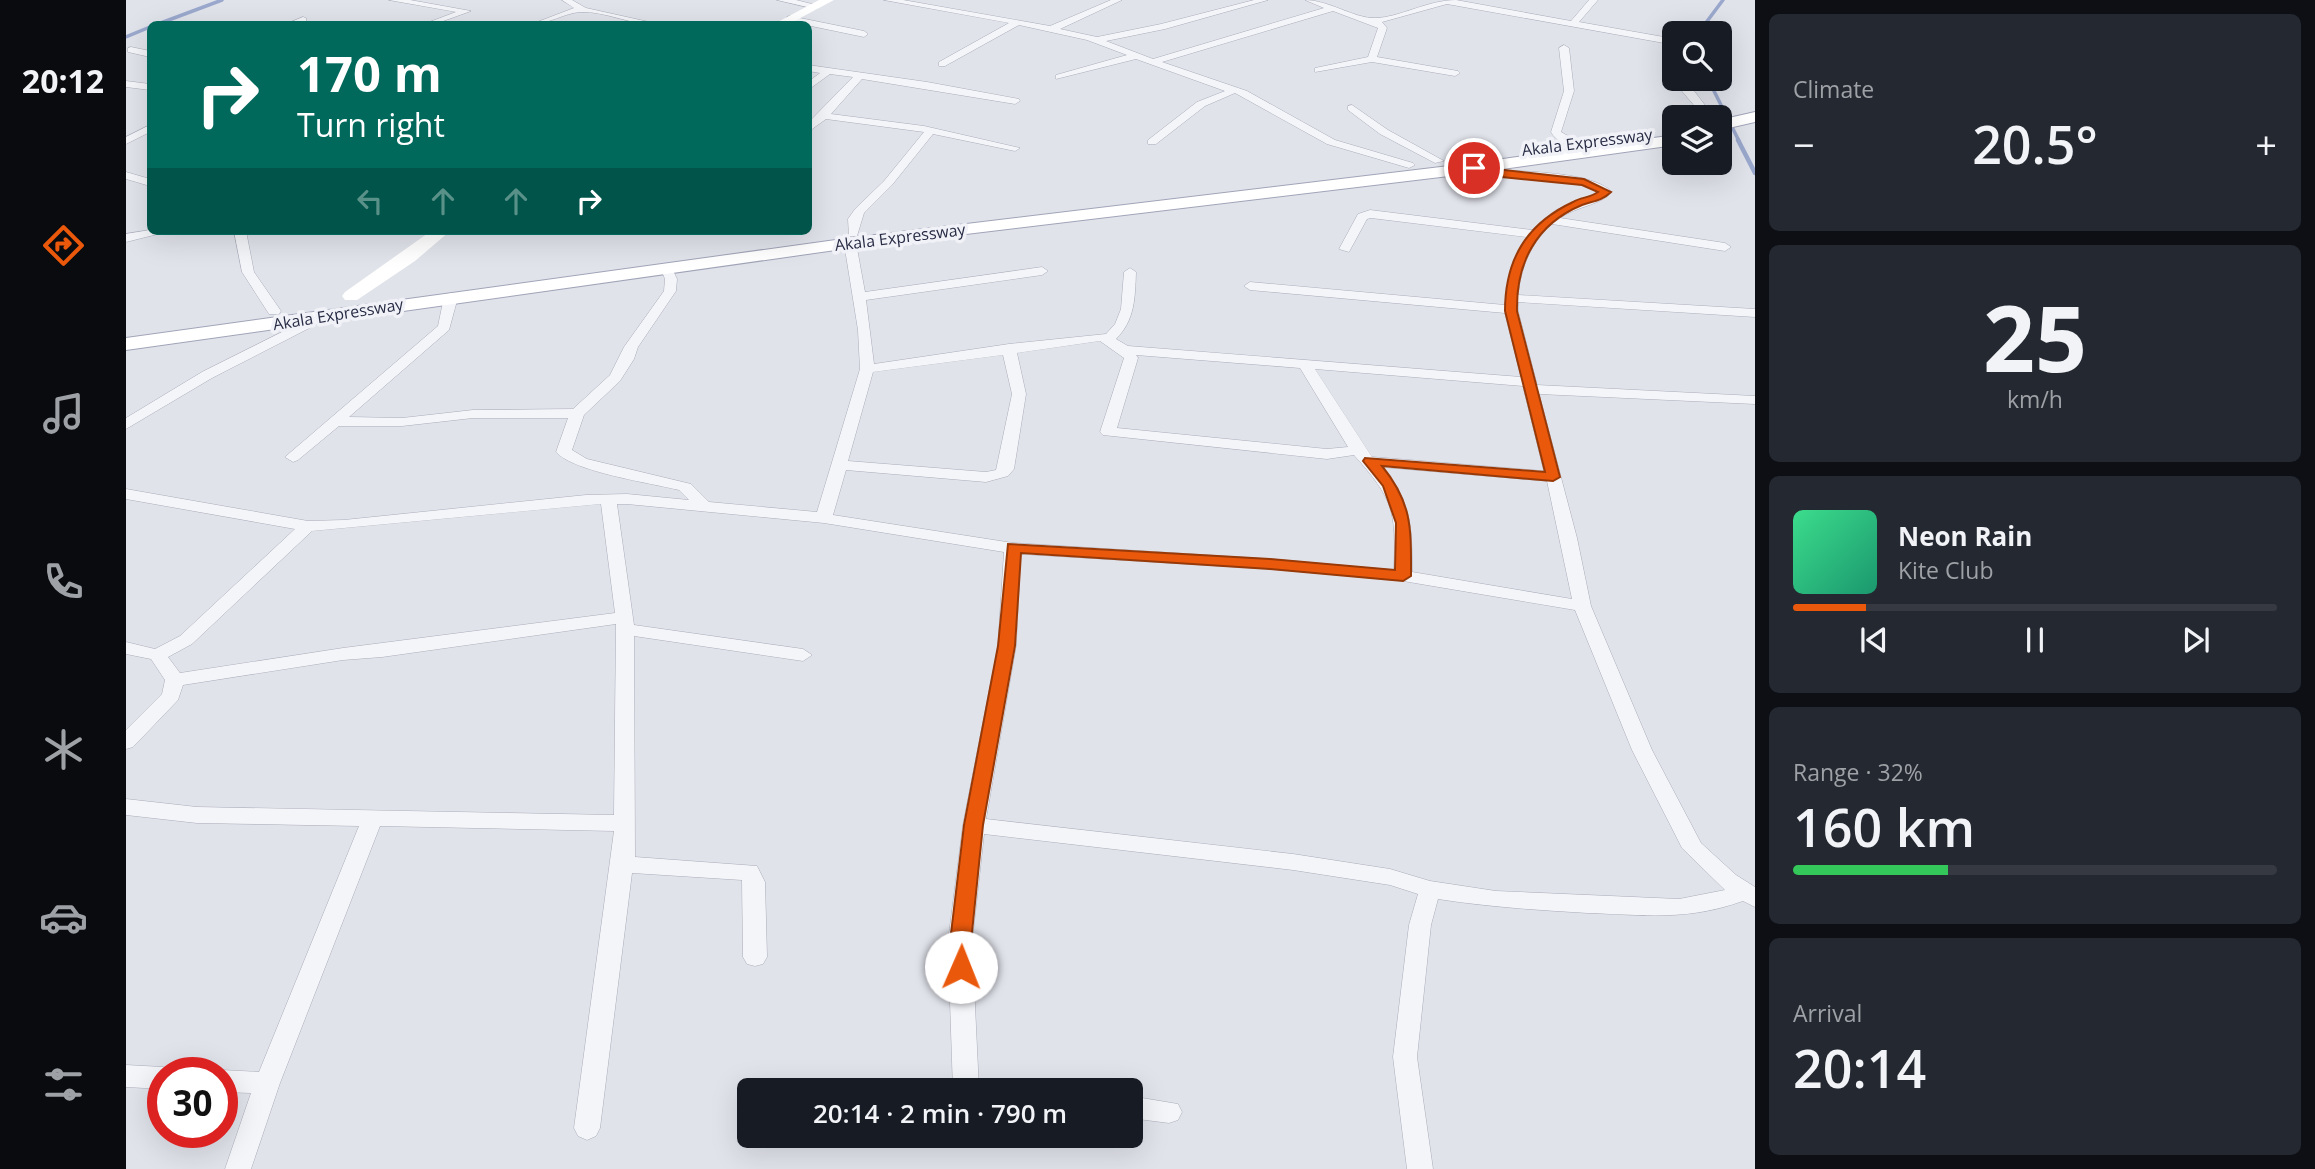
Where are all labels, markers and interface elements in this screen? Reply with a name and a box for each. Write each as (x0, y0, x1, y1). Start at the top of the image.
map controls (1662, 21, 1732, 175)
button: search (1662, 21, 1732, 91)
text: 170 m (297, 40, 442, 106)
icon: right (182, 49, 273, 140)
text: 20:12 (22, 59, 104, 102)
text: Climate (1793, 73, 1874, 105)
text: Turn right (297, 103, 445, 146)
button: layers (1662, 105, 1732, 175)
text: 20.5° (1972, 108, 2098, 179)
text: − (1793, 118, 1815, 170)
text: + (2255, 118, 2277, 170)
street label: Akala Expressway (1520, 123, 1655, 161)
pin (1444, 138, 1504, 198)
icon: arrive (1455, 149, 1493, 187)
icon: left (351, 182, 389, 220)
icon: ahead (424, 182, 462, 220)
icon: ahead (497, 182, 535, 220)
icon: right (570, 182, 608, 220)
street label: Akala Expressway (833, 218, 968, 256)
icon: directions (39, 221, 88, 270)
text: 25 (1983, 275, 2087, 399)
street label: Akala Expressway (271, 293, 406, 335)
text: km/h (2007, 383, 2063, 415)
icon: music (39, 389, 88, 438)
text: Neon Rain (1898, 518, 2032, 554)
text: Kite Club (1898, 554, 1993, 586)
icon: phone (39, 557, 88, 606)
icon: previous (1855, 621, 1893, 659)
icon: pause (2016, 621, 2054, 659)
icon: next (2177, 621, 2215, 659)
icon: climate (39, 725, 88, 774)
text: Range · 32% (1793, 756, 1923, 788)
text: 160 km (1793, 791, 1975, 862)
icon: car (39, 893, 88, 942)
position arrow (924, 930, 998, 1004)
text: Arrival (1793, 997, 1862, 1029)
text: 20:14 (1793, 1032, 1926, 1103)
speed limit sign: 30 (147, 1057, 238, 1148)
icon: filters (39, 1060, 88, 1109)
text: 20:14 · 2 min · 790 m (813, 1095, 1067, 1131)

